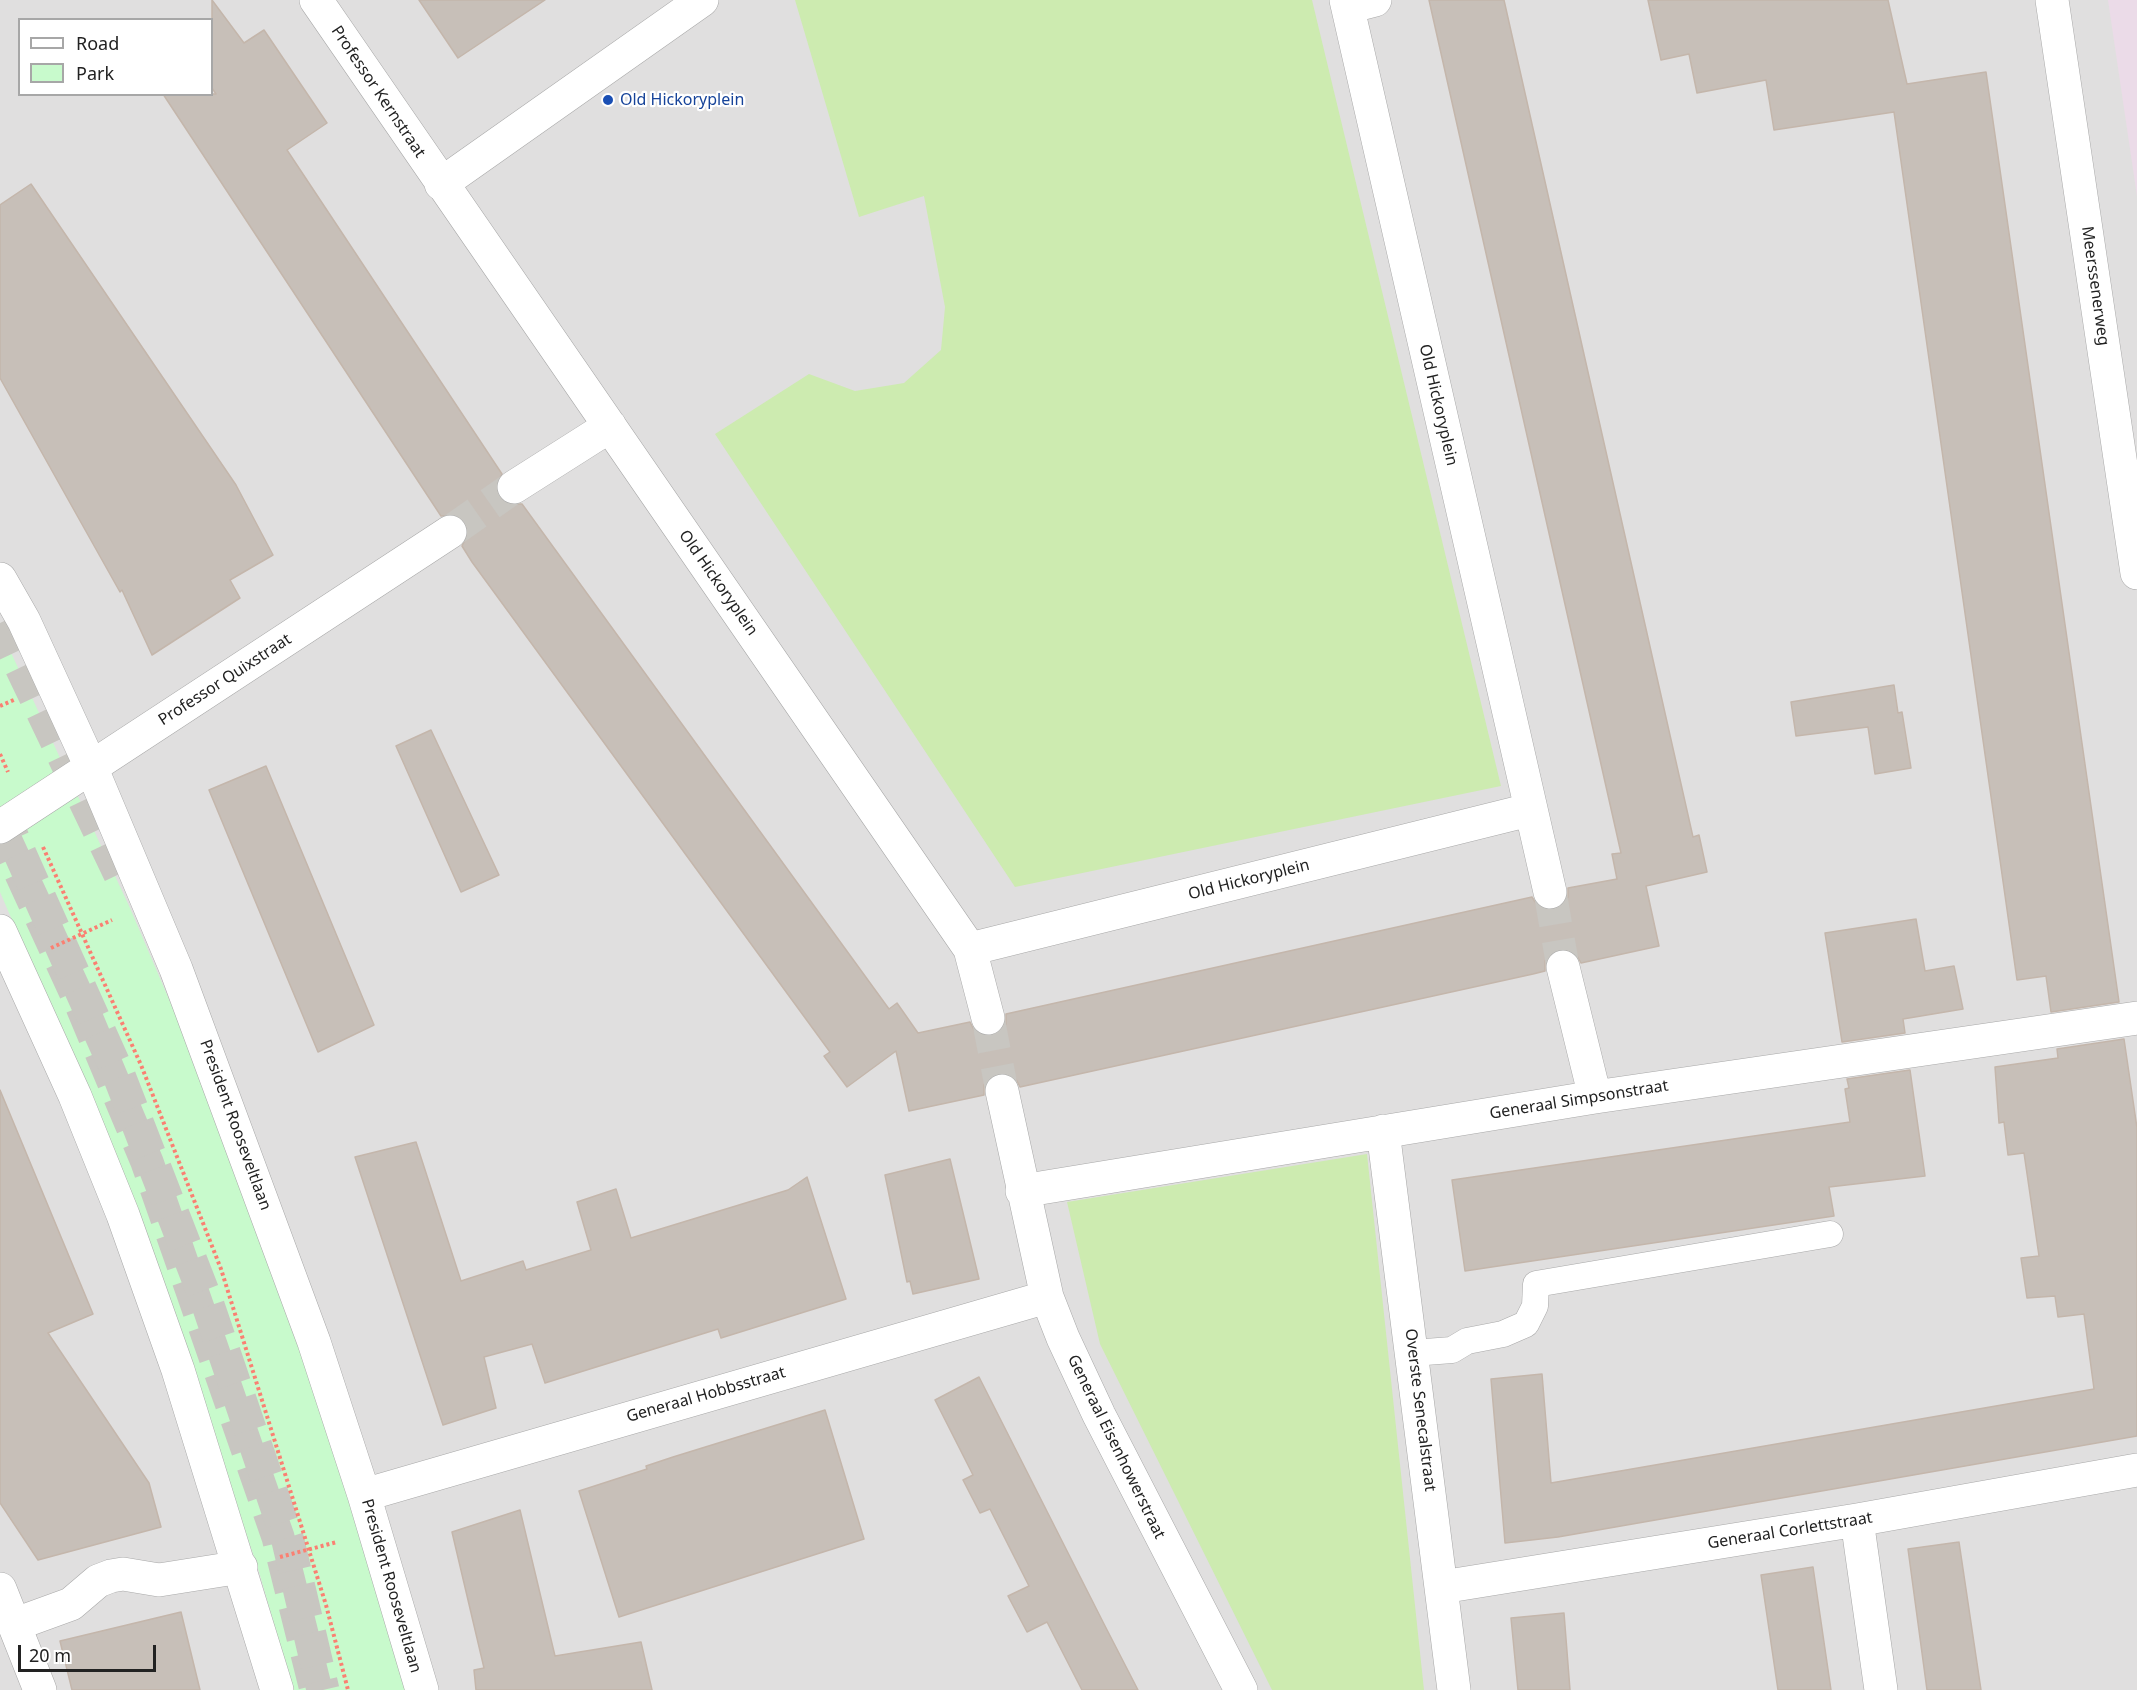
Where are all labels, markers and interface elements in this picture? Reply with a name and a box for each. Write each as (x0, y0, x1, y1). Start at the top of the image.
legend (18, 18, 213, 96)
street label: Professor Kernstraat (327, 22, 429, 162)
text: Road (76, 31, 119, 55)
text: Park (76, 61, 114, 85)
place label: Old Hickoryplein (620, 90, 744, 110)
marker: Old Hickoryplein (601, 93, 615, 107)
street label: Meerssenerweg (2077, 225, 2113, 347)
street label: Old Hickoryplein (1415, 342, 1461, 468)
street label: Old Hickoryplein (674, 527, 762, 639)
street label: Professor Quixstraat (155, 630, 295, 730)
street label: Old Hickoryplein (1186, 856, 1312, 904)
street label: President Rooseveltlaan (195, 1037, 275, 1213)
street label: Generaal Simpsonstraat (1488, 1076, 1670, 1124)
street label: Overste Senecalstraat (1400, 1328, 1440, 1492)
street label: Generaal Eisenhowerstraat (1063, 1352, 1169, 1542)
street label: Generaal Hobbsstraat (624, 1363, 788, 1427)
street label: President Rooseveltlaan (357, 1497, 425, 1675)
street label: Generaal Corlettstraat (1706, 1508, 1874, 1554)
scale bar (21, 1633, 159, 1671)
text: 20 m (29, 1643, 71, 1667)

